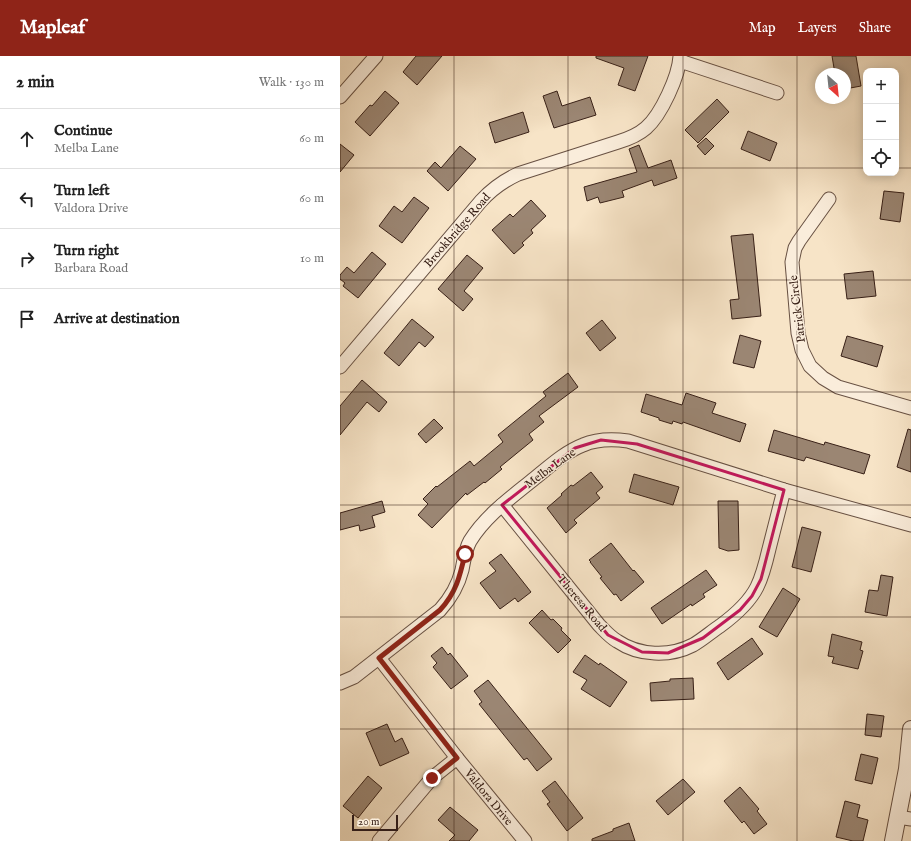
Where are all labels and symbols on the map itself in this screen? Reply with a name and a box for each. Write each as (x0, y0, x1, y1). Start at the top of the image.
north arrow (815, 68, 851, 104)
street label: Brookbridge Road (421, 190, 494, 271)
street label: Patrick Circle (786, 274, 809, 344)
street label: Melba Lane (522, 444, 579, 492)
route start (456, 545, 474, 563)
street label: Theresa Road (553, 572, 610, 635)
street label: Valdora Drive (461, 765, 516, 829)
route end (423, 769, 441, 787)
scale bar (352, 813, 398, 832)

